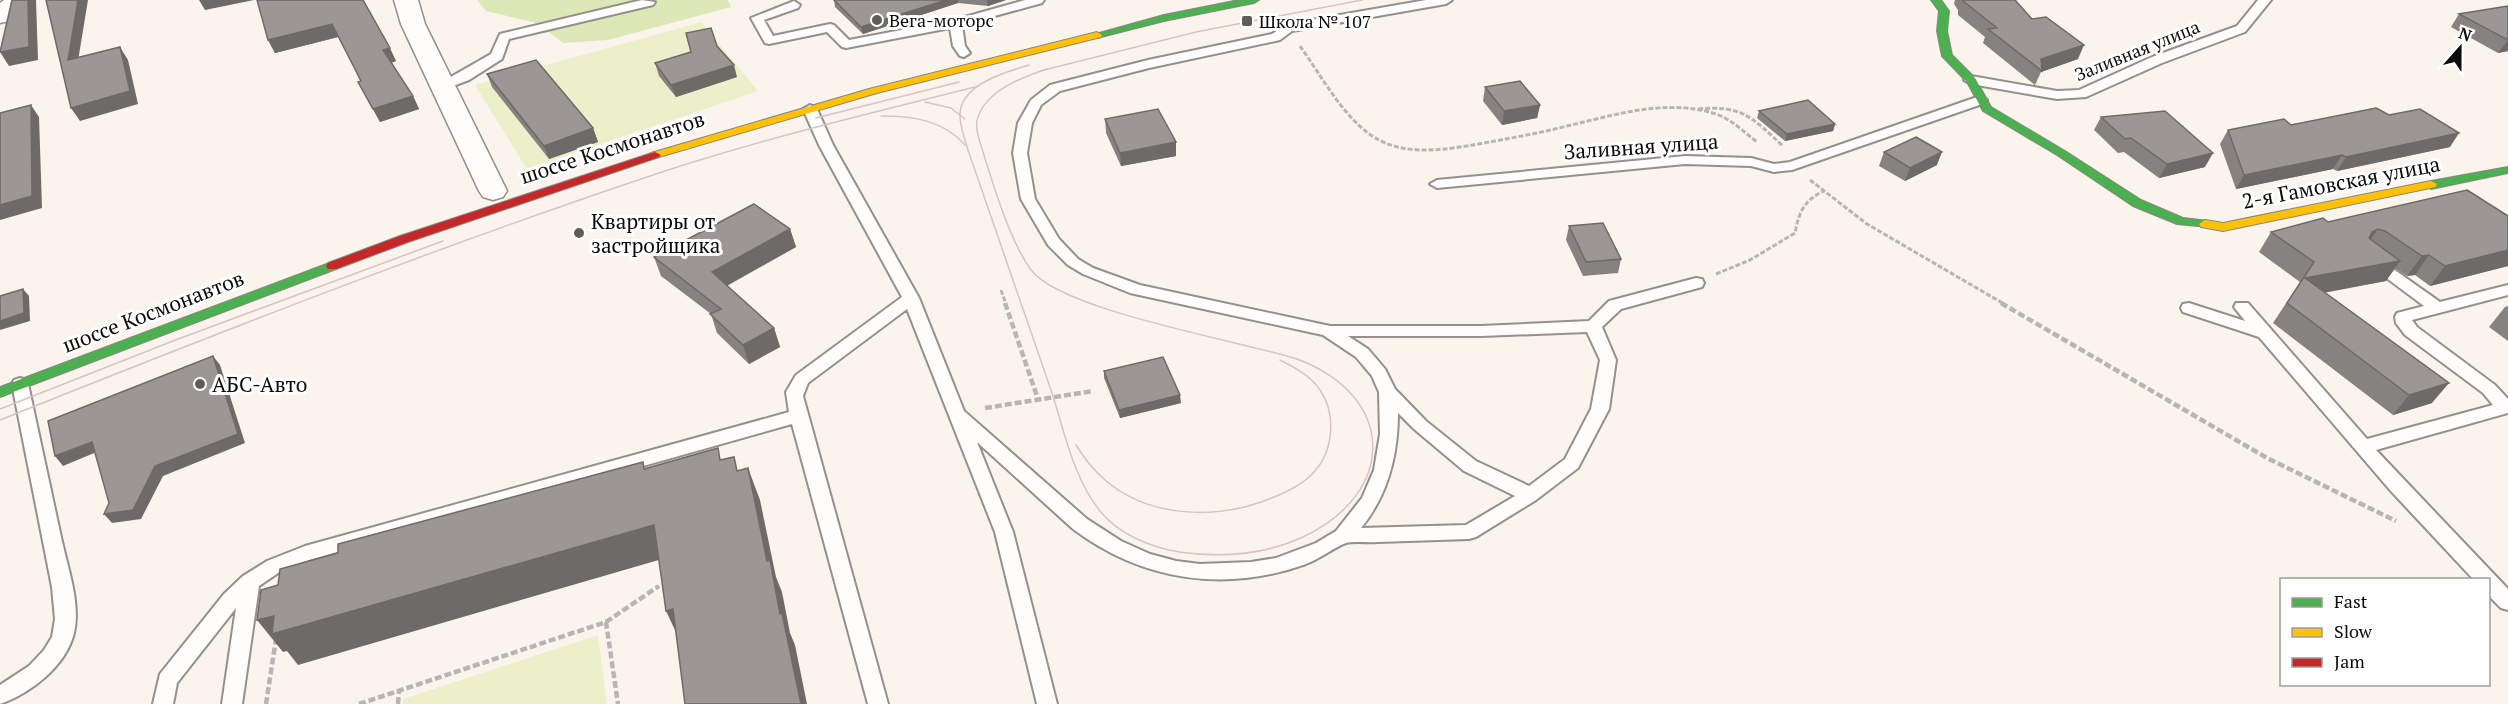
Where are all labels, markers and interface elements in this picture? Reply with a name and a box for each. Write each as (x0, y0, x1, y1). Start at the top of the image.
place label: Вега-моторс (889, 8, 994, 32)
place label: Школа № 107 (1259, 9, 1371, 33)
marker: Вега-моторс (870, 13, 884, 27)
marker: Школа № 107 (1240, 14, 1254, 28)
street label: Заливная улица (2071, 14, 2203, 86)
north arrow (2430, 18, 2490, 78)
text: N (2456, 22, 2475, 46)
street label: шоссе Космонавтов (516, 104, 708, 190)
street label: Заливная улица (1563, 127, 1720, 165)
street label: 2-я Гамовская улица (2240, 149, 2443, 215)
place label: Квартиры от застройщика (591, 207, 721, 259)
marker: Квартиры от застройщика (572, 226, 586, 240)
street label: шоссе Космонавтов (58, 263, 248, 359)
place label: АБС-Авто (212, 370, 308, 398)
marker: АБС-Авто (193, 377, 207, 391)
legend (2280, 578, 2490, 686)
text: Fast (2334, 589, 2368, 613)
text: Slow (2334, 619, 2373, 643)
text: Jam (2334, 649, 2365, 673)

